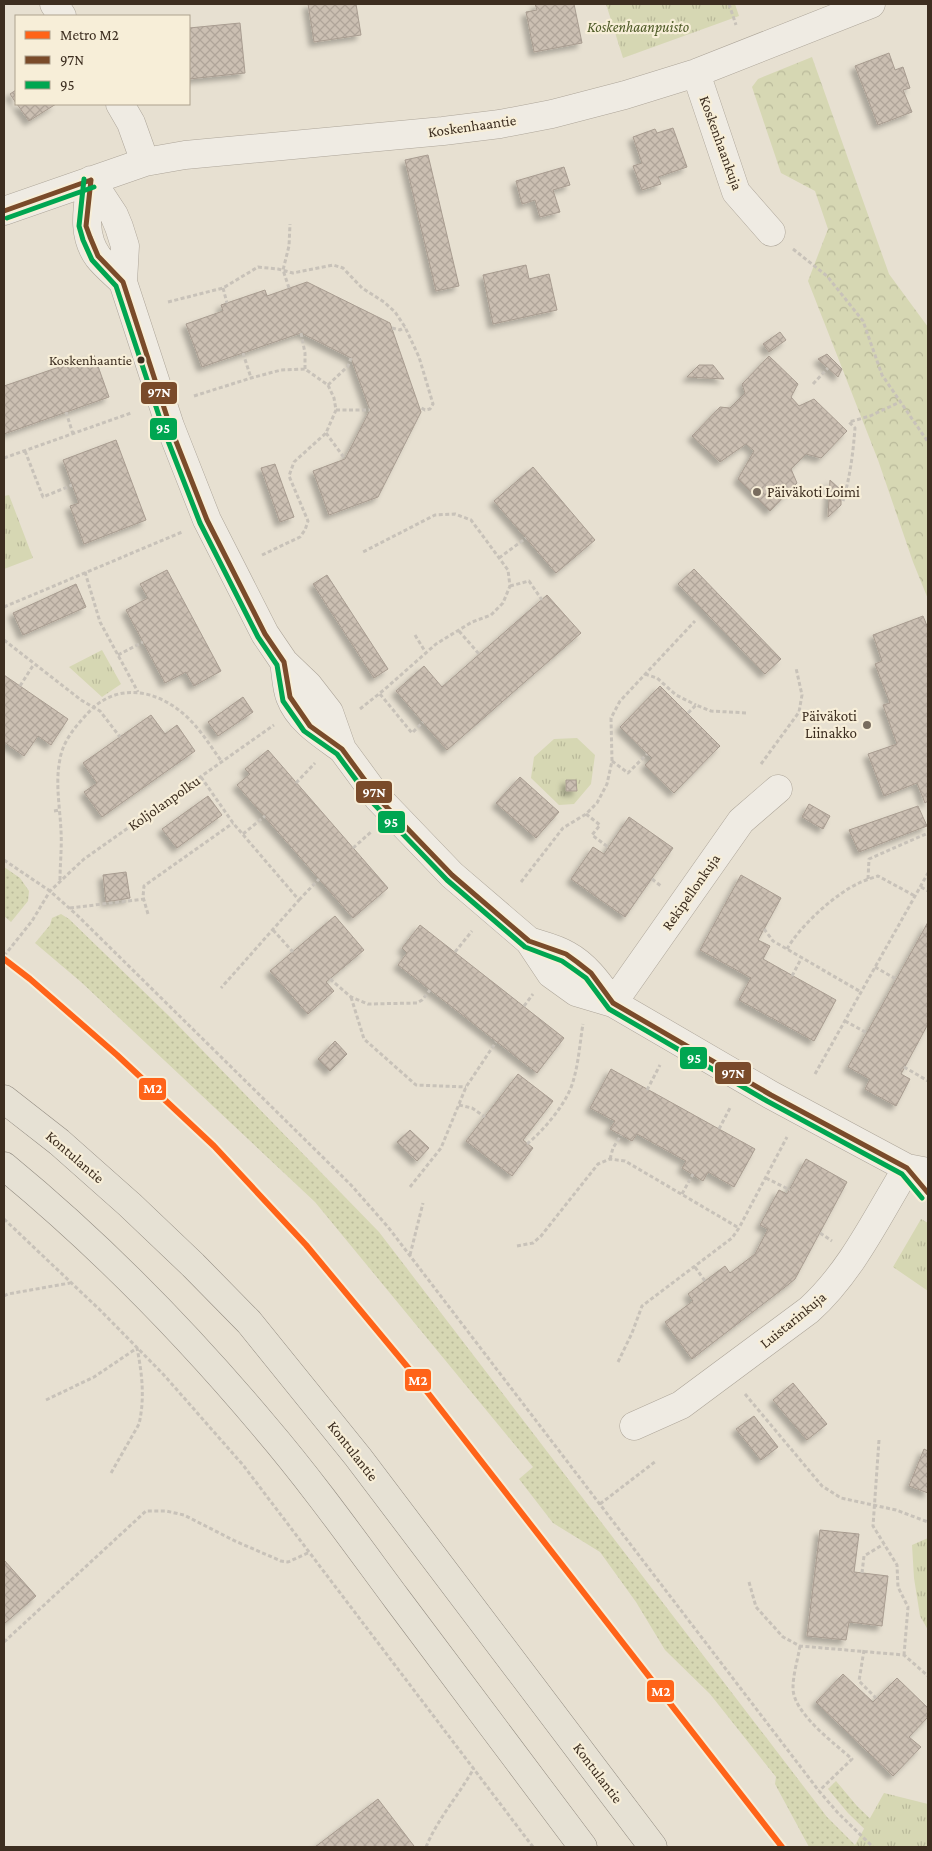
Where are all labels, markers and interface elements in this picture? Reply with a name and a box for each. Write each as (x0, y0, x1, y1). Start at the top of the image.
legend (15, 15, 190, 105)
park label: Koskenhaanpuisto (587, 19, 689, 36)
text: Metro M2 (60, 27, 119, 43)
text: 97N (60, 52, 84, 68)
text: 95 (60, 77, 75, 93)
street label: Koskenhaankuja (696, 94, 745, 193)
street label: Koskenhaantie (427, 112, 518, 140)
place label: Koskenhaantie (49, 352, 132, 368)
marker: Koskenhaantie (136, 355, 146, 365)
line badge: 97N (140, 381, 178, 405)
text: 97N (147, 384, 171, 400)
line badge: 95 (149, 417, 178, 441)
text: 95 (156, 420, 170, 436)
place label: Päiväkoti Loimi (767, 484, 860, 500)
marker: Päiväkoti Loimi (751, 486, 763, 498)
place label: Päiväkoti Liinakko (802, 708, 857, 741)
marker: Päiväkoti Liinakko (861, 719, 873, 731)
street label: Koljolanpolku (125, 772, 204, 835)
line badge: 97N (355, 780, 393, 804)
text: 97N (362, 784, 386, 800)
line badge: 95 (377, 810, 406, 834)
text: 95 (384, 814, 398, 830)
street label: Rekipellonkuja (659, 851, 724, 934)
line badge: 95 (679, 1046, 708, 1070)
text: 95 (687, 1050, 701, 1066)
line badge: 97N (714, 1061, 752, 1085)
text: 97N (721, 1065, 745, 1081)
line badge: M2 (138, 1077, 167, 1101)
text: M2 (143, 1080, 163, 1096)
street label: Kontulantie (43, 1128, 107, 1187)
street label: Luistarinkuja (757, 1289, 830, 1352)
line badge: M2 (404, 1368, 432, 1392)
text: M2 (408, 1372, 428, 1388)
street label: Kontulantie (325, 1418, 381, 1484)
line badge: M2 (646, 1679, 675, 1703)
text: M2 (651, 1683, 671, 1699)
street label: Kontulantie (570, 1740, 626, 1807)

